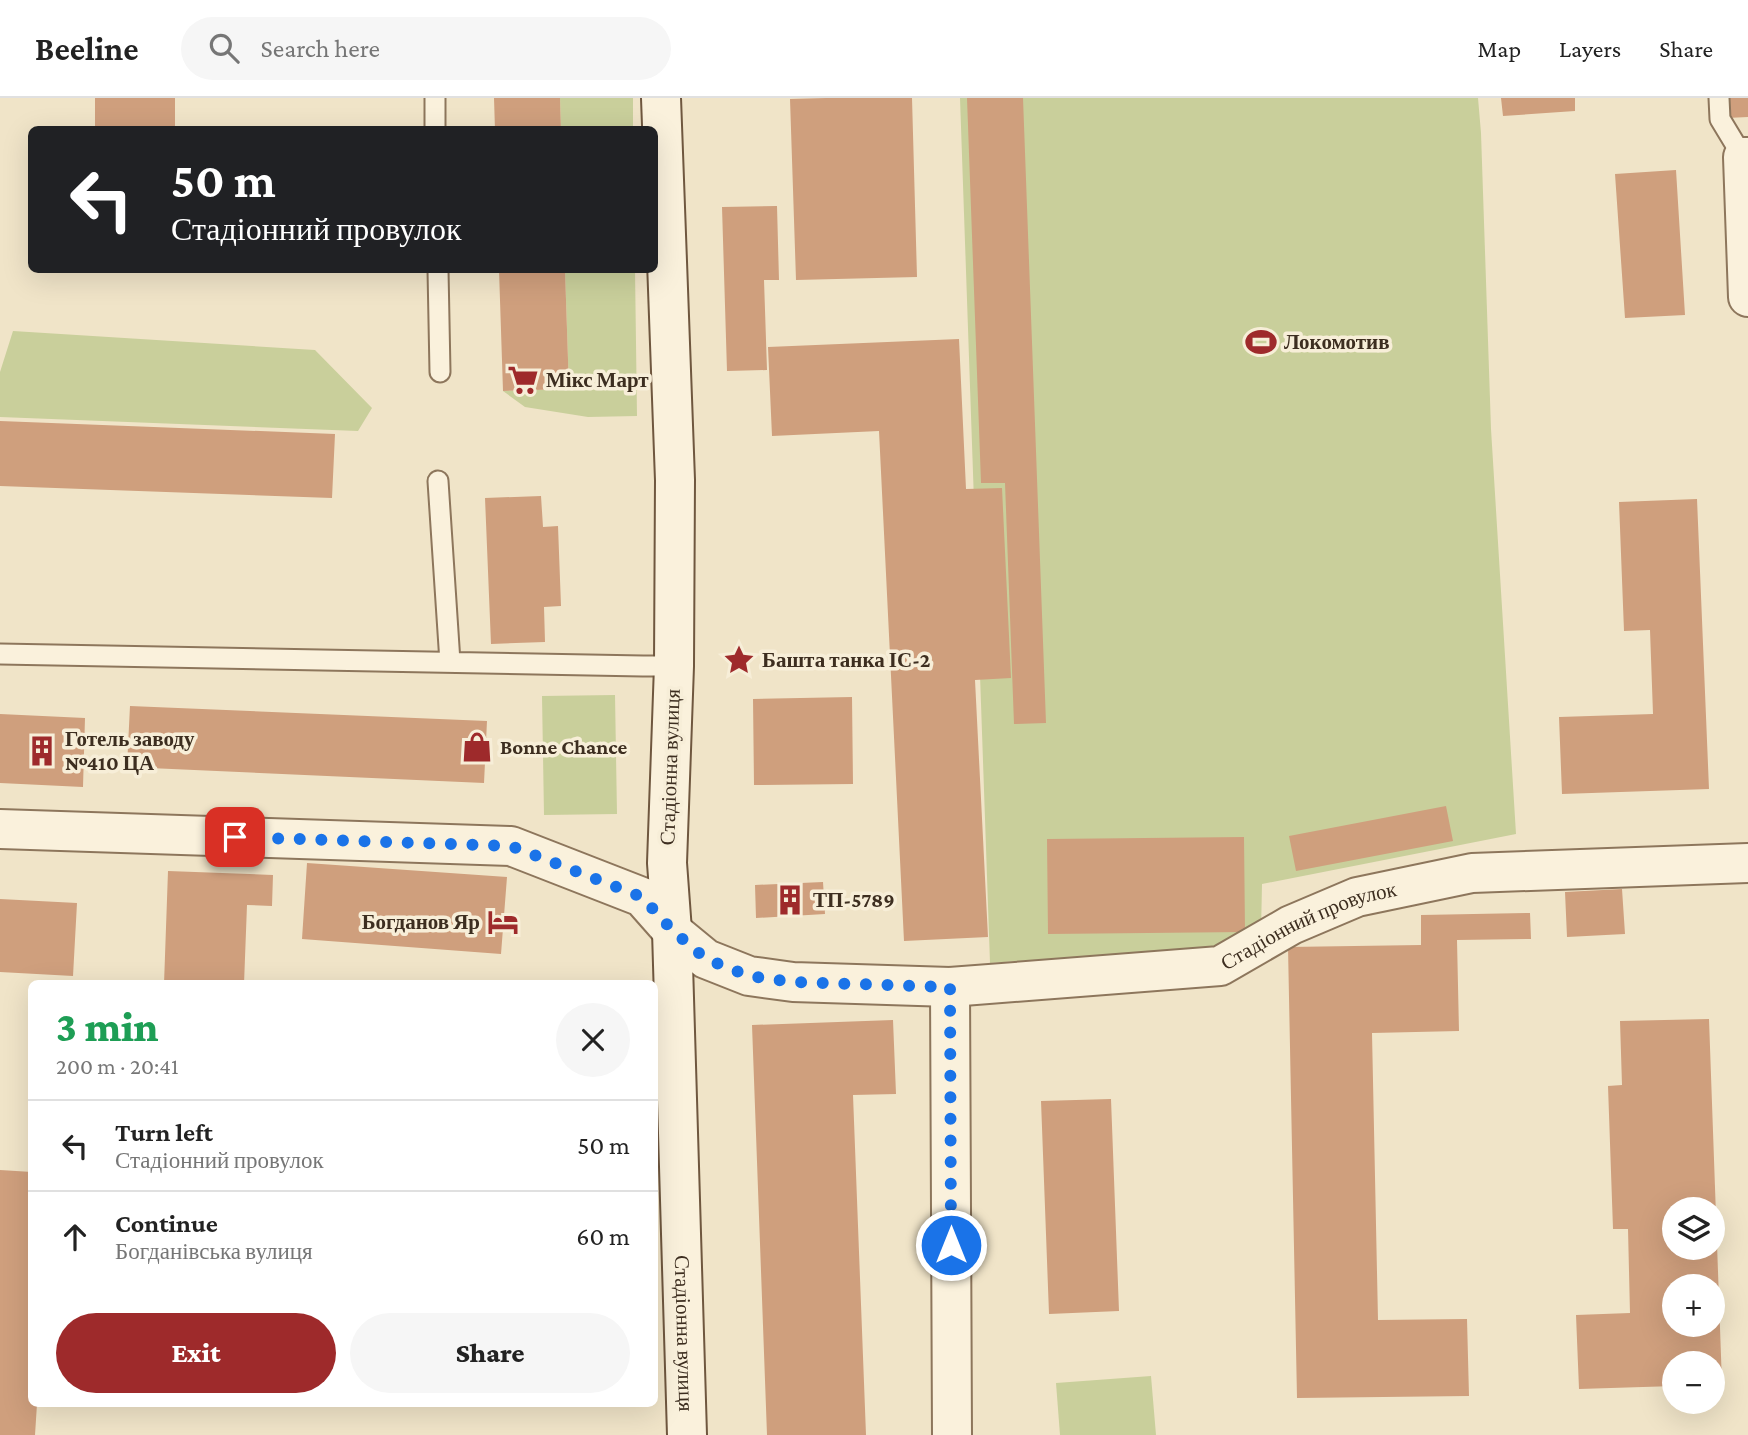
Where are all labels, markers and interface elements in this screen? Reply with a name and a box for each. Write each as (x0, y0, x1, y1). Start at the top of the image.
search box (181, 17, 671, 80)
icon: search (205, 29, 243, 67)
text: Beeline (35, 30, 139, 67)
text: Search here (261, 34, 380, 63)
text: Map (1477, 35, 1521, 62)
text: Layers (1559, 35, 1621, 62)
text: Share (1659, 35, 1713, 62)
text: 50 m (171, 153, 276, 208)
icon: left (56, 154, 147, 245)
text: Стадіонний провулок (171, 211, 461, 247)
sports icon: Локомотив (1244, 325, 1278, 359)
place label: Локомотив (1284, 330, 1390, 354)
supermarket icon: Мікс Март (506, 363, 540, 397)
place label: Мікс Март (546, 368, 649, 392)
place icon: Башта танка ІС-2 (722, 643, 756, 677)
place label: Башта танка ІС-2 (762, 648, 931, 672)
street label: Стадіонна вулиця (655, 688, 685, 846)
place label: Готель заводу №410 ЦА (65, 727, 195, 775)
shop icon: Bonne Chance (460, 730, 494, 764)
building icon: Готель заводу №410 ЦА (25, 734, 59, 768)
place label: Bonne Chance (500, 735, 628, 759)
pin (205, 807, 265, 867)
icon: arrive (216, 818, 254, 856)
street label: Стадіонний провулок (1216, 877, 1399, 975)
building icon: ТП-5789 (773, 883, 807, 917)
place label: ТП-5789 (813, 888, 895, 912)
hotel icon: Богданов Яр (486, 905, 520, 939)
place label: Богданов Яр (362, 910, 480, 934)
text: 3 min (56, 1003, 159, 1050)
button: close (556, 1003, 630, 1077)
text: 200 m · 20:41 (56, 1053, 179, 1079)
text: Turn left (115, 1118, 213, 1147)
icon: left (56, 1127, 94, 1165)
text: 50 m (577, 1131, 630, 1160)
text: Стадіонний провулок (115, 1147, 324, 1173)
map controls (1662, 1197, 1725, 1414)
button: layers (1662, 1197, 1725, 1260)
position arrow (914, 1208, 988, 1282)
text: Continue (115, 1209, 218, 1238)
icon: ahead (56, 1218, 94, 1256)
text: 60 m (576, 1222, 630, 1251)
text: Богданівська вулиця (115, 1238, 313, 1264)
street label: Стадіонна вулиця (670, 1255, 698, 1412)
button: + (1662, 1274, 1725, 1337)
button: Exit (56, 1313, 336, 1393)
button: Share (350, 1313, 630, 1393)
button: − (1662, 1351, 1725, 1414)

